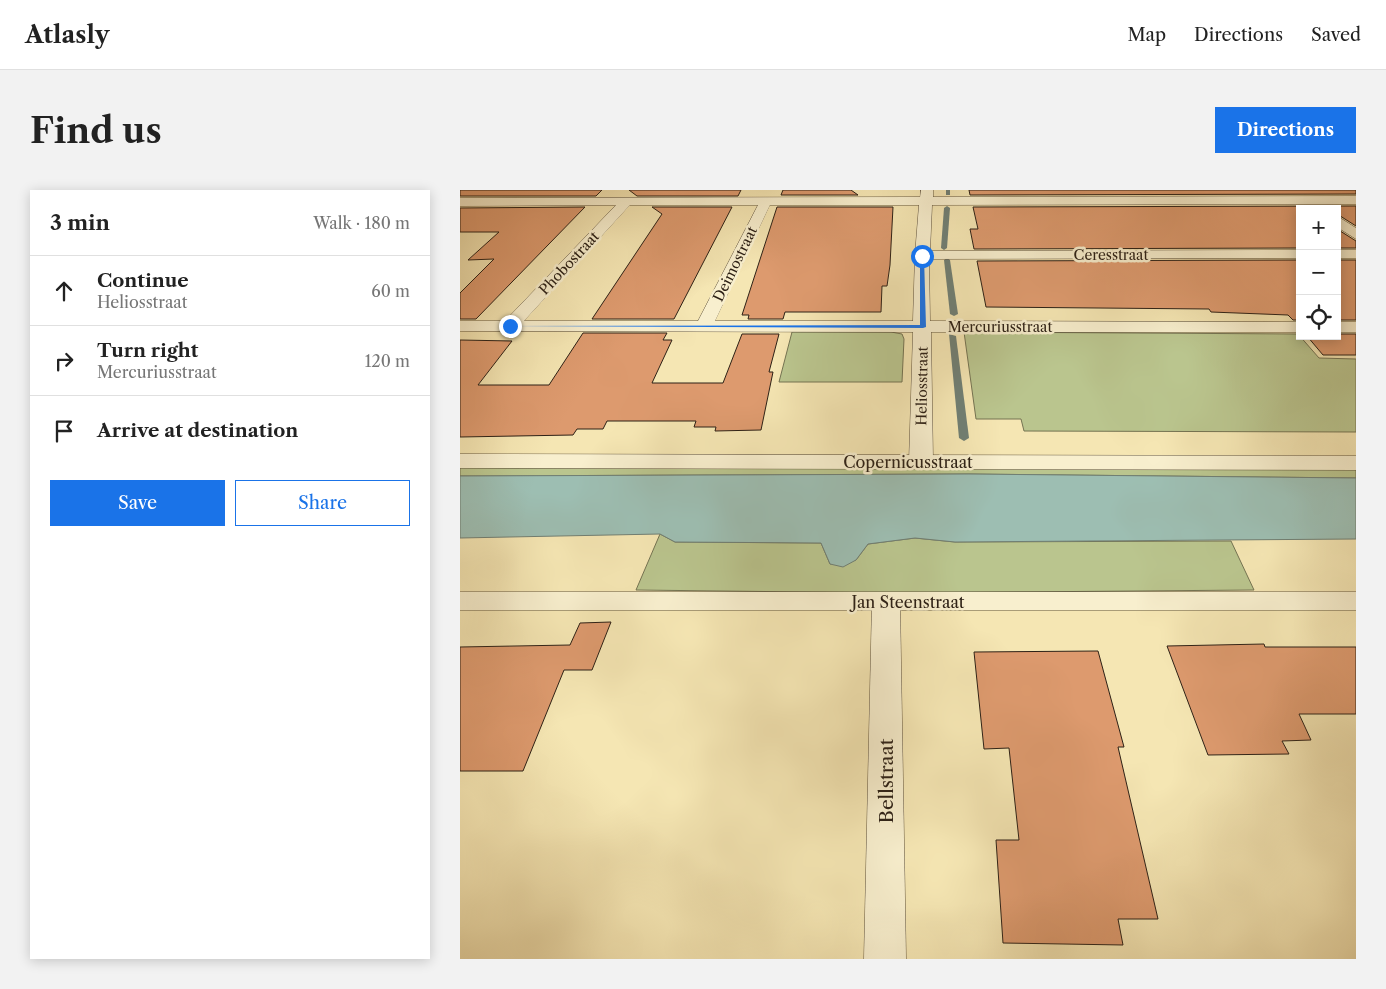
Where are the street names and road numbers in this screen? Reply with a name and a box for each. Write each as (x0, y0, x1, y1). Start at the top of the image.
street label: Deimostraat (709, 223, 761, 305)
street label: Phobostraat (535, 228, 603, 298)
street label: Ceresstraat (1074, 246, 1148, 264)
street label: Mercuriusstraat (948, 318, 1052, 336)
street label: Heliosstraat (912, 346, 932, 426)
street label: Copernicusstraat (843, 452, 973, 472)
street label: Jan Steenstraat (848, 592, 965, 612)
street label: Bellstraat (875, 738, 898, 823)

